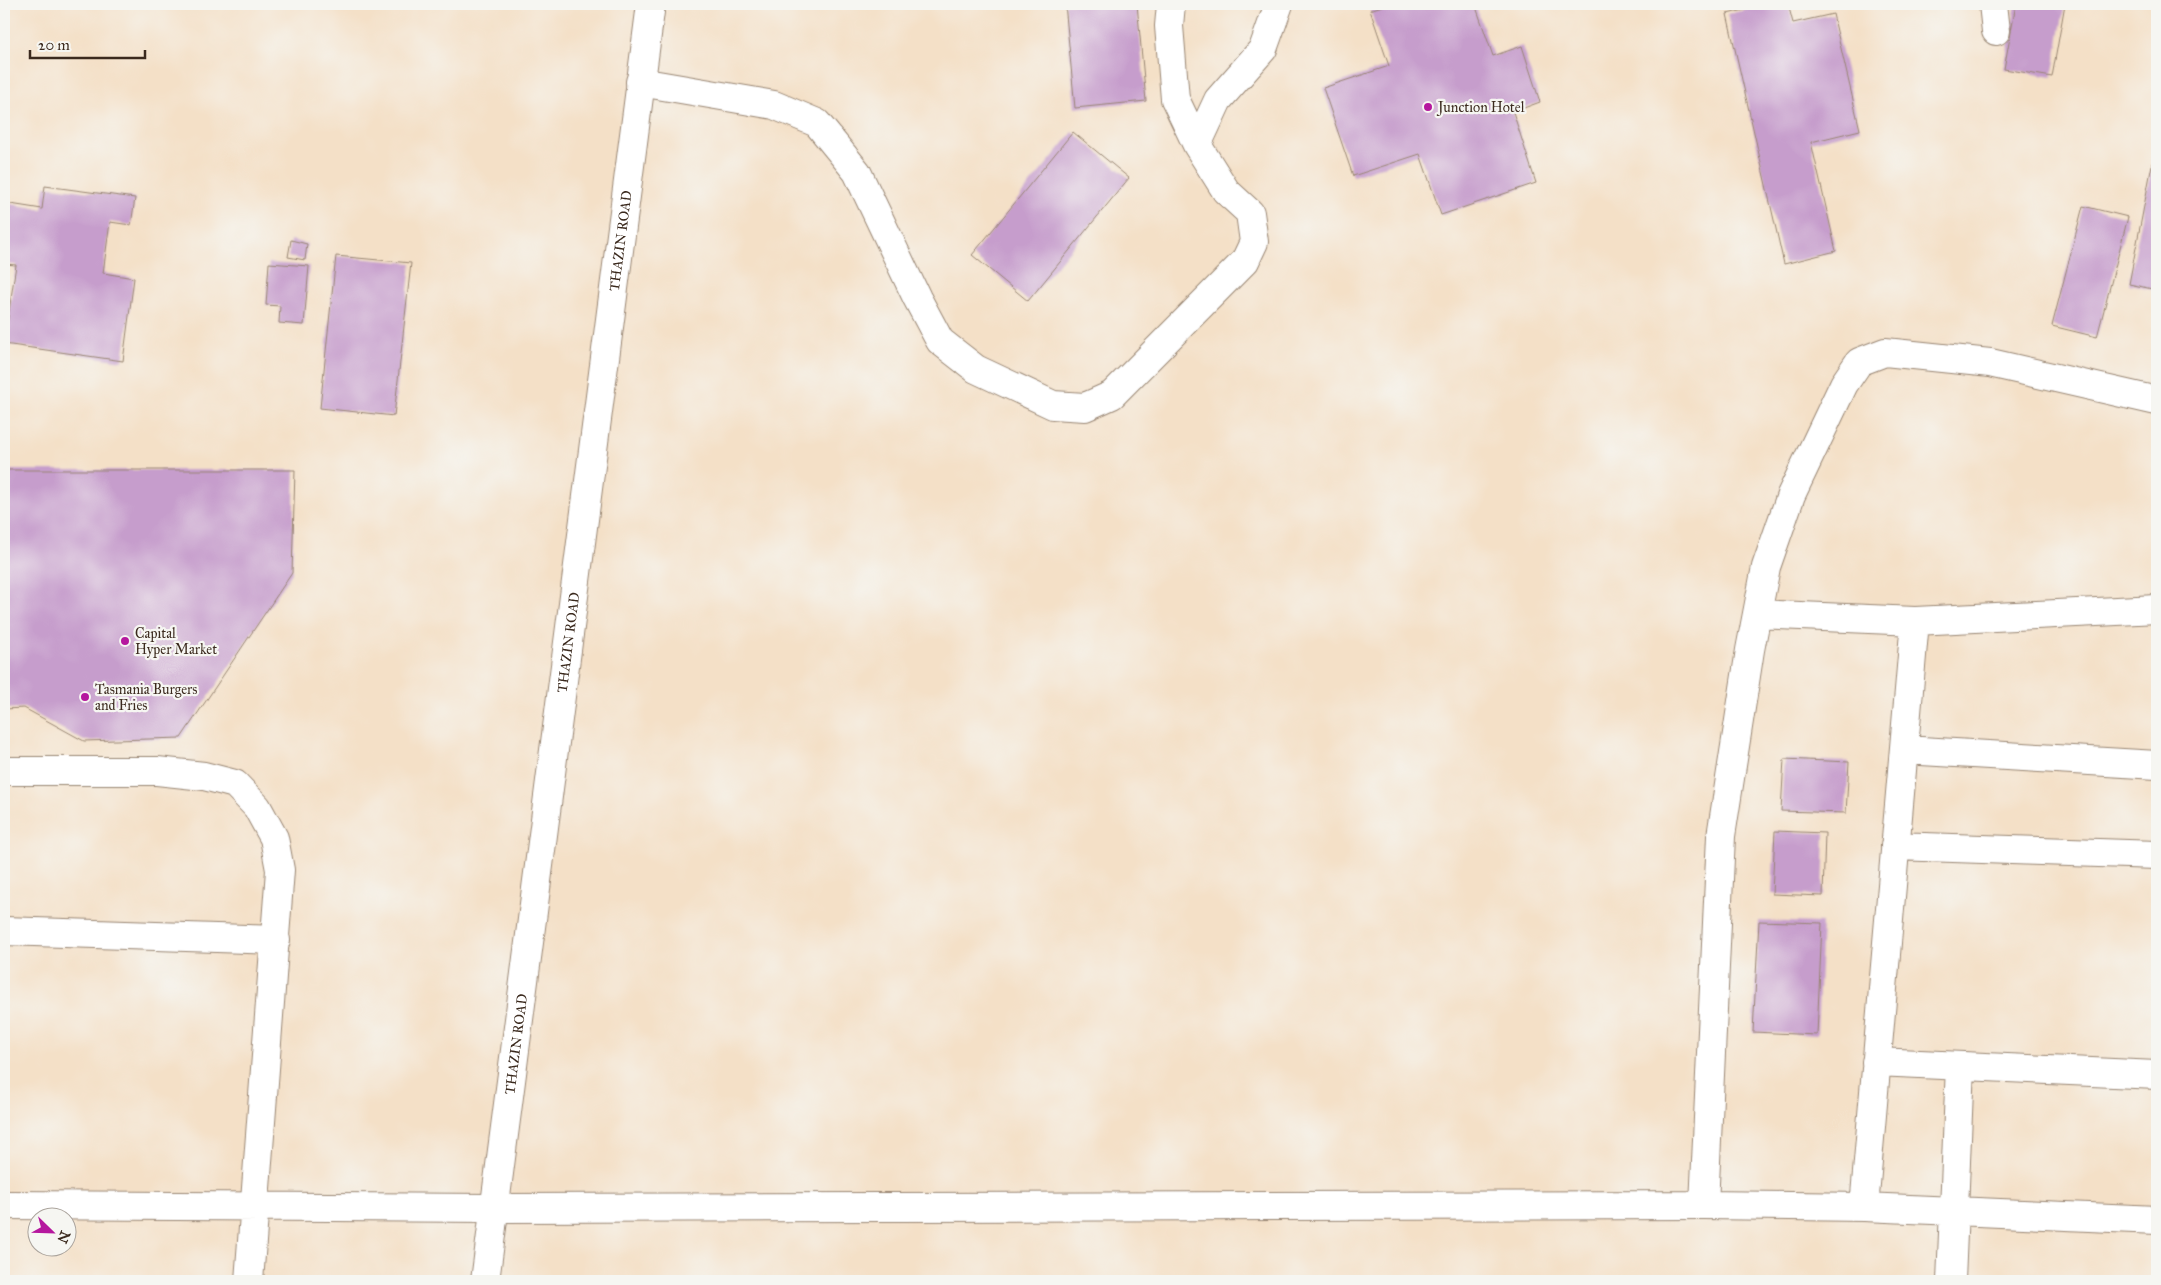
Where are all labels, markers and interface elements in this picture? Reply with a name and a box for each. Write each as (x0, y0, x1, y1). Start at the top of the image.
scale bar (30, 28, 145, 60)
text: 20 m (38, 36, 70, 54)
place label: Junction Hotel (1436, 99, 1525, 117)
marker: Junction Hotel (1422, 101, 1434, 113)
street label: THAZIN ROAD (606, 189, 636, 292)
street label: THAZIN ROAD (554, 591, 583, 694)
place label: Capital Hyper Market (135, 625, 217, 658)
marker: Capital Hyper Market (119, 635, 131, 647)
place label: Tasmania Burgers and Fries (95, 681, 197, 714)
marker: Tasmania Burgers and Fries (79, 691, 91, 703)
street label: THAZIN ROAD (501, 993, 531, 1095)
north arrow (28, 1208, 78, 1258)
text: N (53, 1228, 74, 1246)

